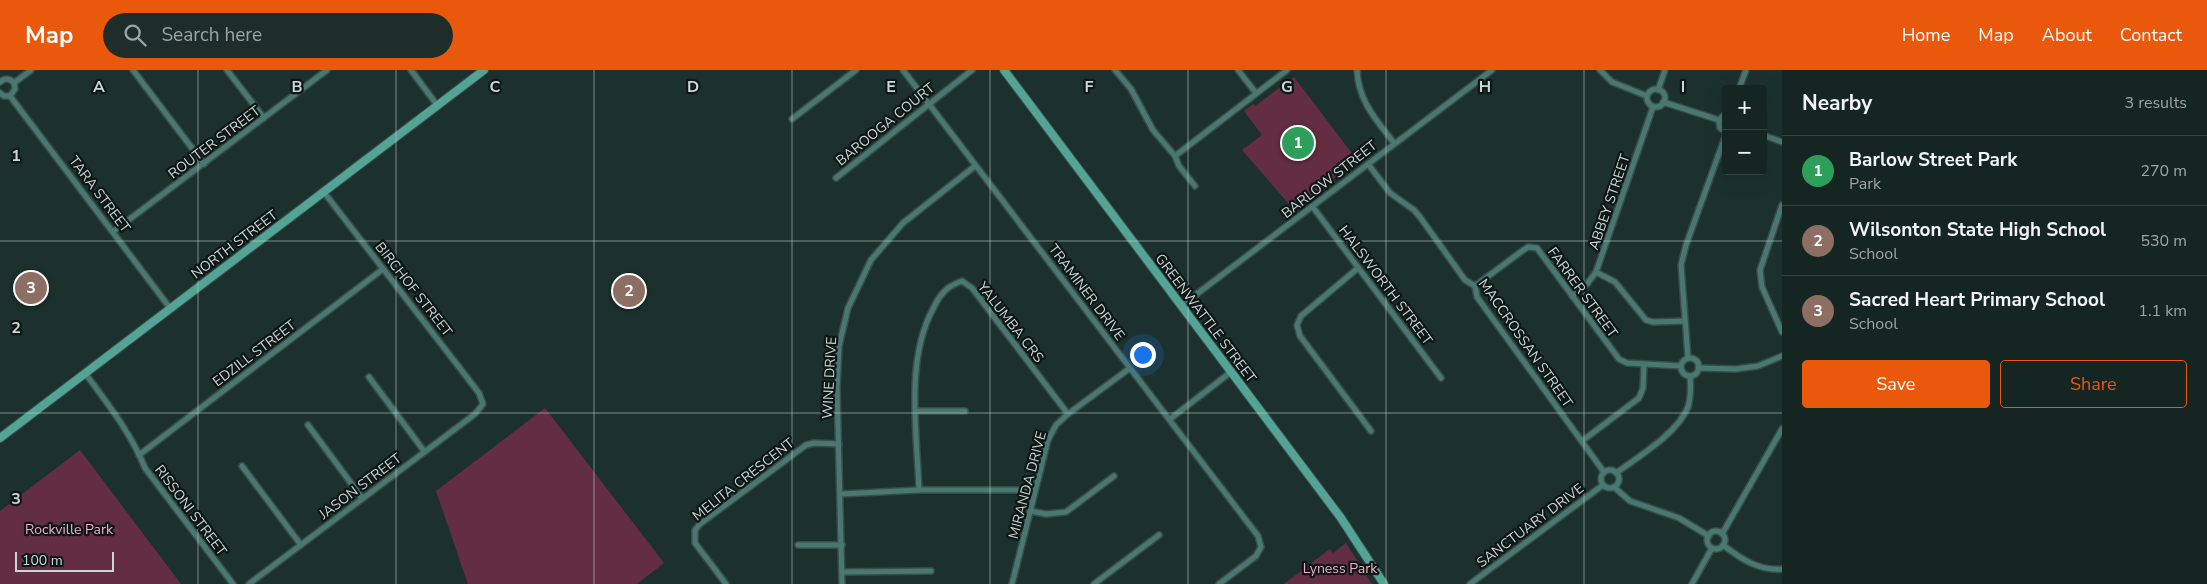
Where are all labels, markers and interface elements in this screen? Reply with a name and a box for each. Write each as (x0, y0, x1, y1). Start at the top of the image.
search box (103, 13, 453, 58)
text: Map (25, 19, 73, 51)
icon: search (121, 21, 149, 49)
text: Search here (161, 22, 262, 48)
text: Home (1902, 23, 1950, 47)
text: Map (1978, 23, 2014, 47)
text: About (2042, 23, 2092, 47)
text: Contact (2120, 23, 2182, 47)
text: A (93, 76, 105, 98)
text: B (291, 76, 303, 98)
text: C (490, 76, 501, 98)
text: D (687, 76, 699, 98)
text: E (886, 76, 896, 98)
text: F (1085, 76, 1094, 98)
text: G (1281, 76, 1293, 98)
text: H (1479, 76, 1491, 98)
text: I (1681, 76, 1685, 98)
street label: BAROOGA COURT (832, 78, 939, 170)
map controls (1722, 85, 1767, 175)
button: + (1722, 85, 1767, 130)
text: Nearby (1802, 89, 1872, 117)
text: 3 results (2125, 92, 2187, 114)
street label: ROUTER STREET (164, 101, 265, 183)
pin: 1 (1282, 124, 1314, 162)
button: − (1722, 130, 1767, 175)
street label: BARLOW STREET (1278, 136, 1381, 223)
text: 1 (11, 145, 21, 167)
text: Barlow Street Park (1849, 147, 2017, 173)
street label: ABBEY STREET (1584, 151, 1635, 252)
street label: TARA STREET (65, 152, 135, 237)
text: 1 (1813, 160, 1823, 182)
text: 270 m (2140, 160, 2187, 182)
text: Park (1849, 173, 1881, 195)
street label: NORTH STREET (187, 205, 282, 283)
text: Wilsonton State High School (1849, 217, 2106, 243)
street label: HALSWORTH STREET (1334, 222, 1437, 349)
text: 2 (1813, 230, 1823, 252)
text: 530 m (2140, 230, 2187, 252)
street label: BIRCHOF STREET (371, 238, 457, 341)
street label: TRAMINER DRIVE (1044, 240, 1129, 344)
street label: FARRER STREET (1543, 243, 1622, 342)
text: School (1849, 243, 1898, 265)
street label: GREENWATTLE STREET (1151, 250, 1261, 387)
pin: 3 (15, 269, 47, 307)
pin: 2 (613, 272, 645, 310)
street label: MACCROSSAN STREET (1474, 275, 1577, 412)
street label: YALUMBA CRS (972, 277, 1048, 367)
text: Sacred Heart Primary School (1849, 287, 2105, 313)
text: 3 (1813, 300, 1823, 322)
text: 1.1 km (2138, 300, 2187, 322)
text: School (1849, 313, 1898, 335)
street label: EDZILL STREET (209, 315, 300, 391)
text: 2 (11, 317, 21, 339)
street label: WINE DRIVE (818, 336, 841, 420)
your location (1130, 342, 1156, 368)
button: Save (1802, 360, 1990, 408)
button: Share (2000, 360, 2187, 408)
street label: MIRANDA DRIVE (1004, 429, 1051, 541)
street label: MELITA CRESCENT (688, 433, 799, 525)
street label: JASON STREET (314, 449, 406, 524)
street label: RISSONI STREET (150, 461, 231, 560)
street label: SANCTUARY DRIVE (1473, 479, 1588, 572)
text: 3 (11, 488, 21, 510)
park label: Rockville Park (25, 520, 114, 539)
scale bar (15, 549, 114, 572)
text: 100 m (22, 551, 63, 570)
park label: Lyness Park (1303, 559, 1378, 578)

